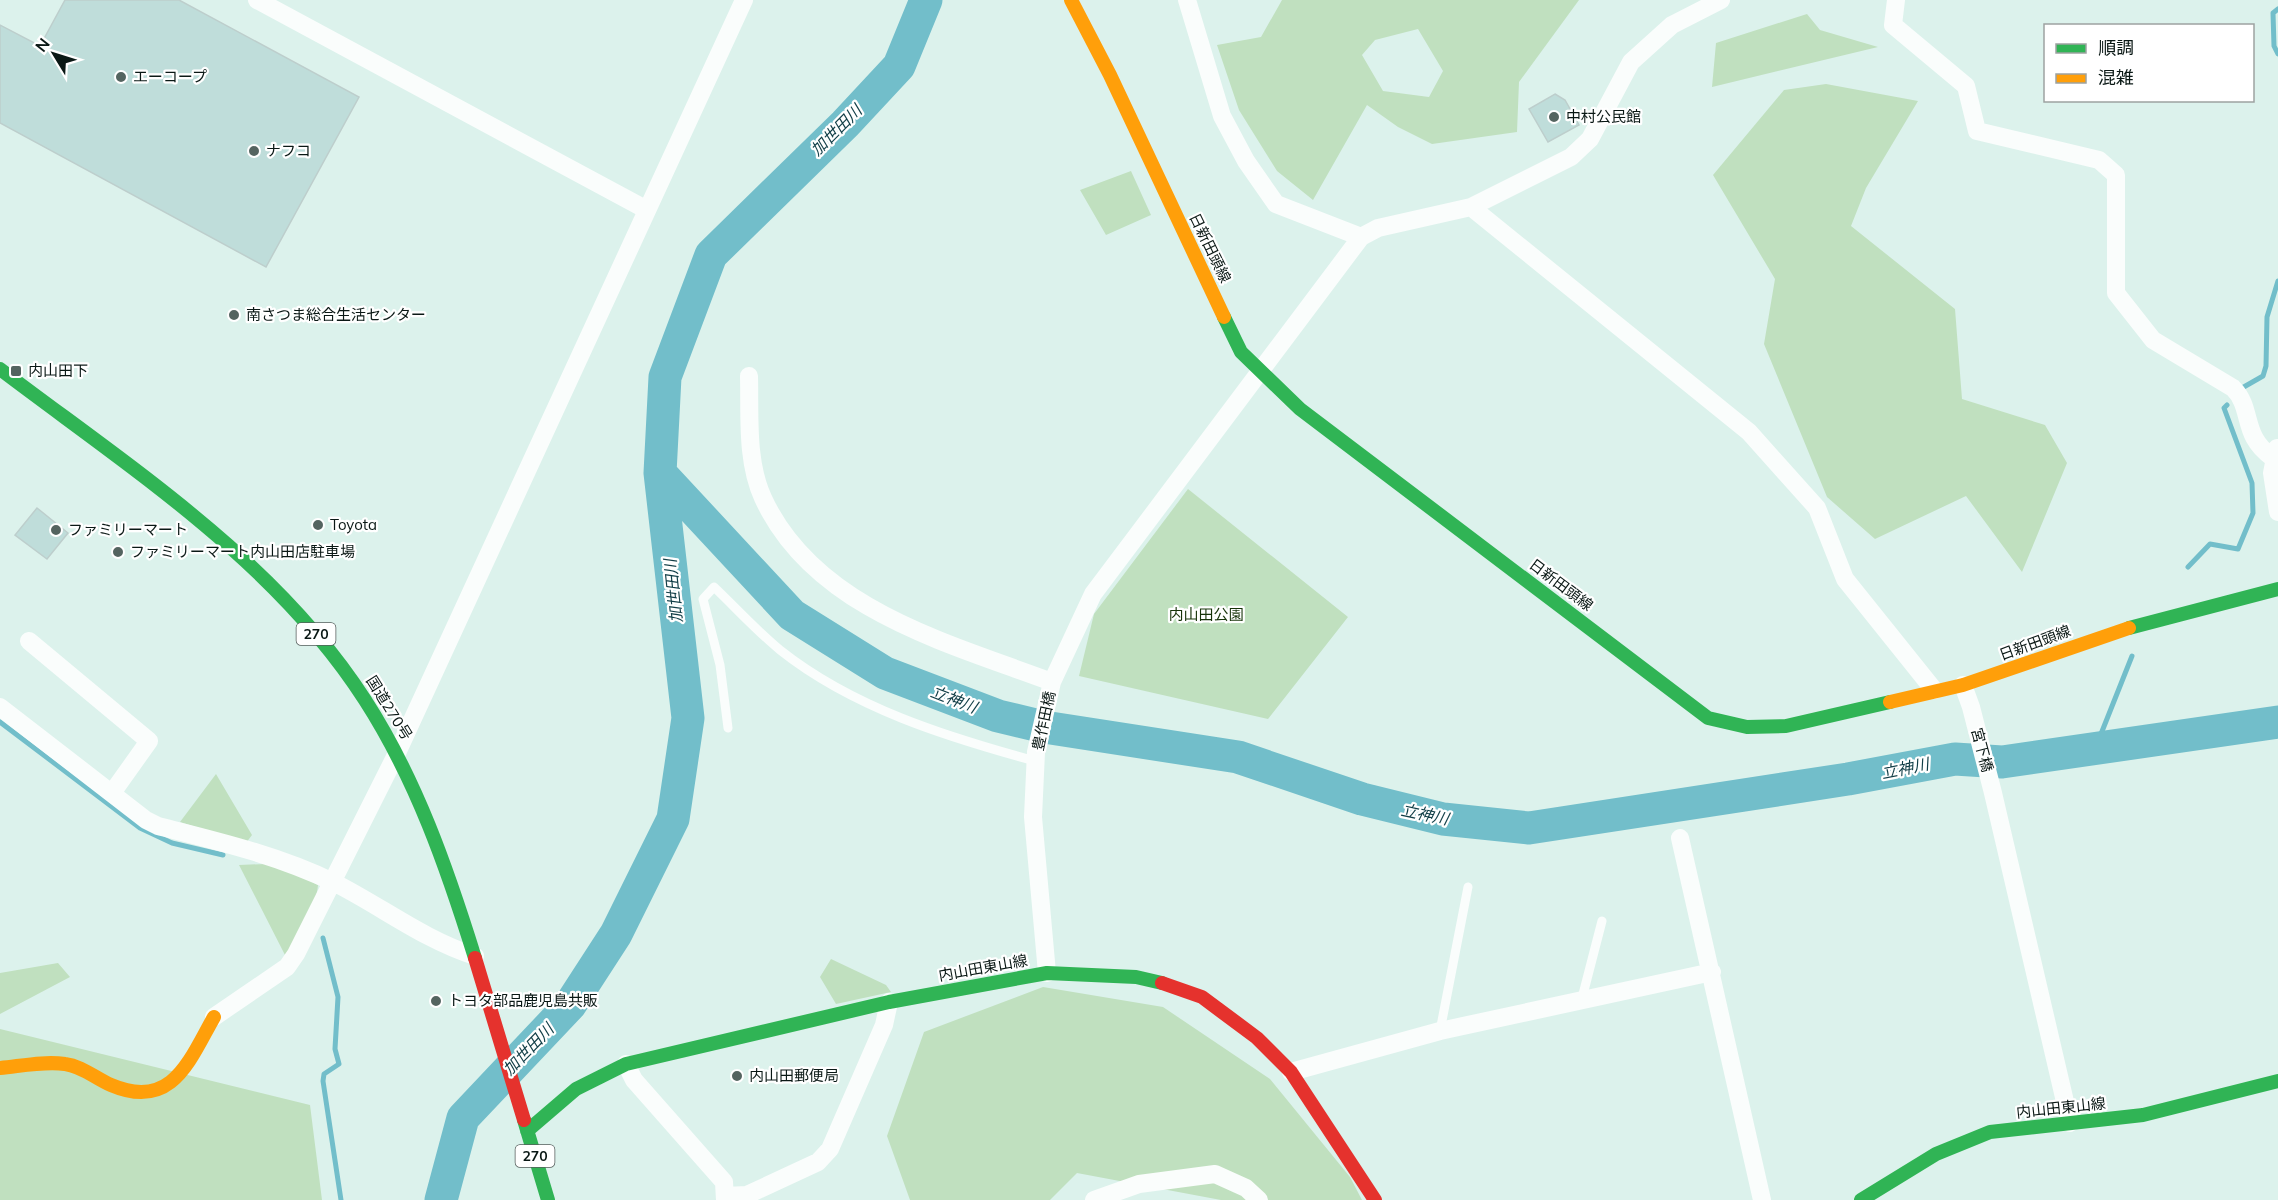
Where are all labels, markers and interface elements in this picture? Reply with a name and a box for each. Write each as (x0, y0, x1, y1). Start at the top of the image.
north arrow (24, 24, 84, 84)
legend (2044, 24, 2254, 102)
text: N (31, 34, 54, 56)
text: 順調 (2098, 36, 2134, 59)
text: 混雑 (2098, 66, 2134, 89)
place label: エーコープ (133, 67, 207, 86)
marker: エーコープ (114, 70, 128, 84)
water label: 加世田川 (806, 99, 867, 160)
place label: 中村公民館 (1566, 107, 1641, 126)
marker: 中村公民館 (1547, 110, 1561, 124)
place label: ナフコ (266, 141, 311, 160)
marker: ナフコ (247, 144, 261, 158)
street label: 日新田頭線 (1185, 210, 1235, 286)
place label: 南さつま総合生活センター (246, 305, 426, 324)
marker: 南さつま総合生活センター (227, 308, 241, 322)
place label: 内山田下 (28, 361, 88, 380)
marker: 内山田下 (9, 364, 23, 378)
place label: Toyota (330, 515, 377, 534)
marker: Toyota (311, 518, 325, 532)
place label: ファミリーマート (68, 520, 188, 539)
marker: ファミリーマート (49, 523, 63, 537)
place label: ファミリーマート内山田店駐車場 (130, 542, 355, 561)
marker: ファミリーマート内山田店駐車場 (111, 545, 125, 559)
street label: 日新田頭線 (1526, 554, 1597, 615)
water label: 加世田川 (660, 556, 686, 624)
park label: 内山田公園 (1168, 605, 1244, 624)
street label: 日新田頭線 (1996, 621, 2073, 664)
road number: 270 (296, 623, 336, 645)
street label: 国道270号 (362, 672, 417, 743)
water label: 立神川 (928, 681, 982, 718)
street label: 豊作田橋 (1028, 690, 1059, 752)
street label: 宮下橋 (1967, 726, 1997, 774)
water label: 立神川 (1880, 753, 1932, 782)
water label: 立神川 (1399, 799, 1453, 829)
street label: 内山田東山線 (937, 950, 1029, 985)
place label: トヨタ部品鹿児島共販 (448, 991, 598, 1010)
marker: トヨタ部品鹿児島共販 (429, 994, 443, 1008)
water label: 加世田川 (499, 1018, 559, 1079)
place label: 内山田郵便局 (749, 1066, 839, 1085)
marker: 内山田郵便局 (730, 1069, 744, 1083)
street label: 内山田東山線 (2015, 1093, 2107, 1122)
road number: 270 (516, 1145, 554, 1167)

